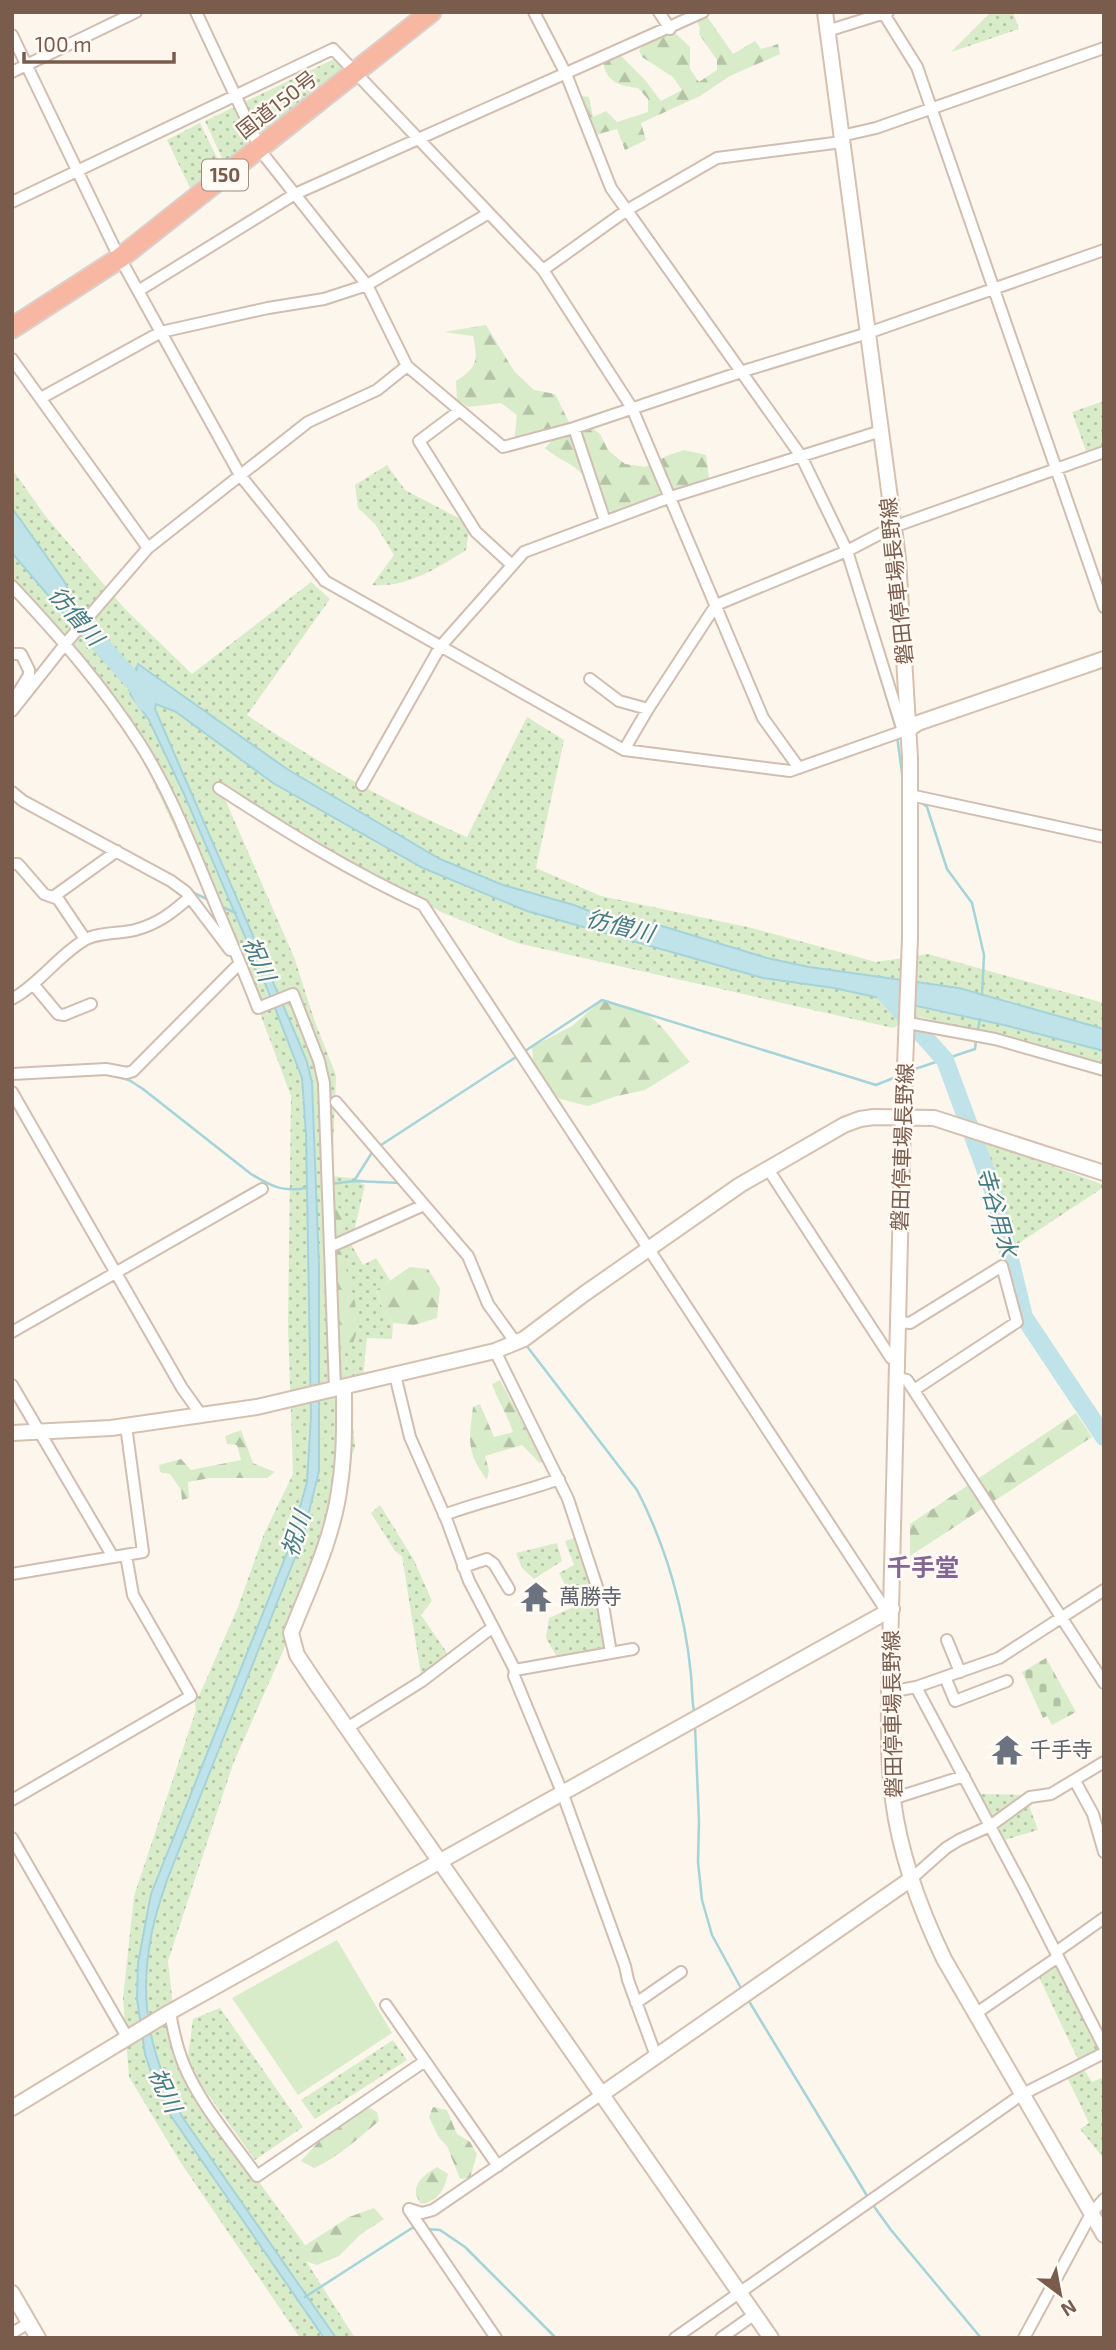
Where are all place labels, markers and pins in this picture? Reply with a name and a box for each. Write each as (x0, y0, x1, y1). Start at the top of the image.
temple icon: 萬勝寺 (519, 1580, 553, 1614)
place label: 萬勝寺 (559, 1583, 622, 1608)
temple icon: 千手寺 (990, 1733, 1024, 1767)
place label: 千手寺 (1030, 1736, 1093, 1761)

